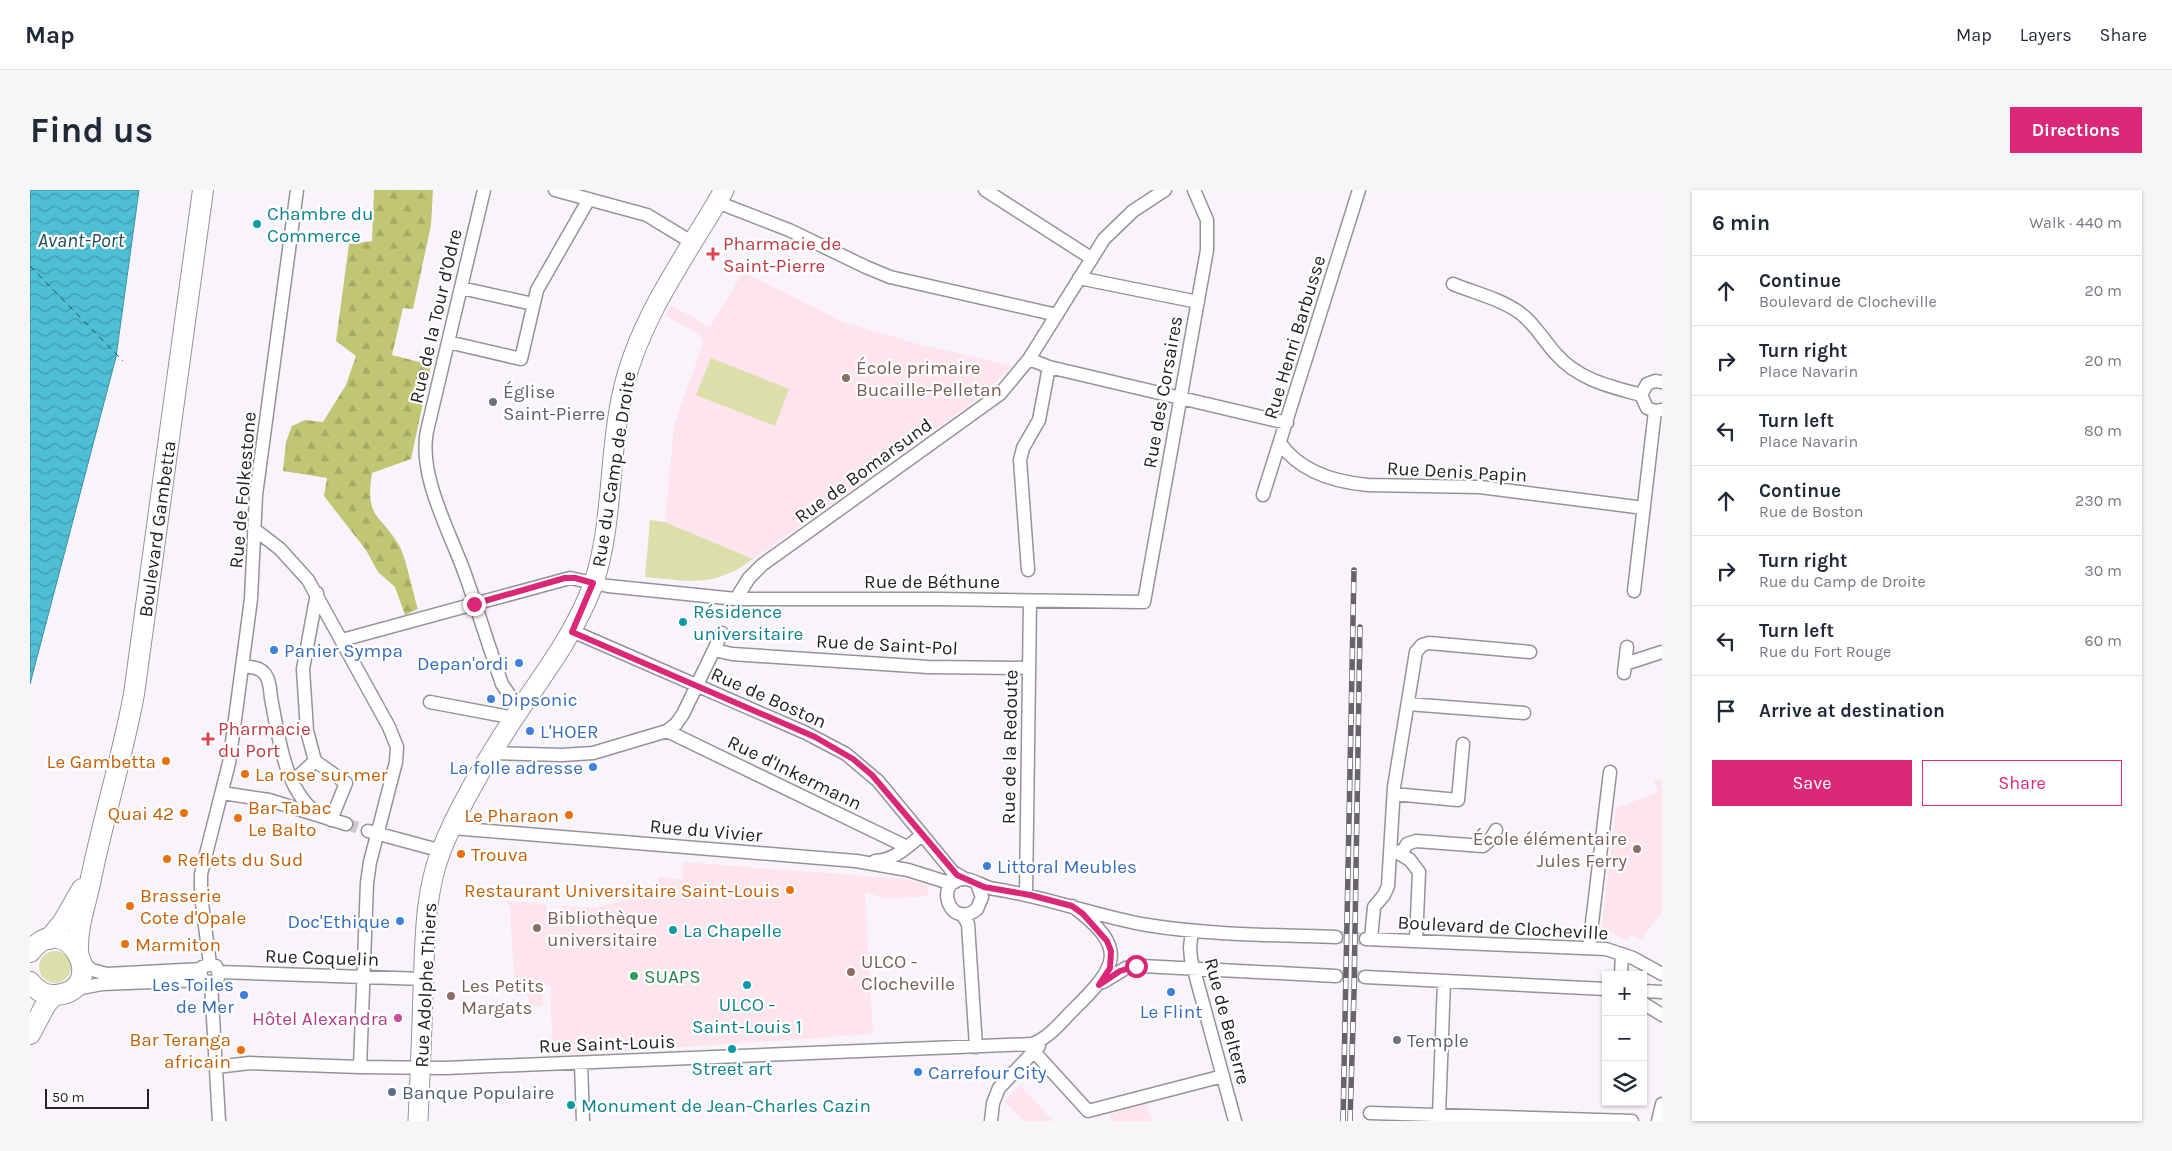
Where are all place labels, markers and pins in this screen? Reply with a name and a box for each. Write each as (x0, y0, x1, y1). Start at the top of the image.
place label: Chambre du Commerce (267, 203, 374, 247)
marker: Chambre du Commerce (251, 218, 263, 230)
place label: Pharmacie de Saint-Pierre (723, 233, 841, 277)
marker: Pharmacie de Saint-Pierre (707, 248, 719, 260)
place label: École primaire Bucaille-Pelletan (856, 356, 1002, 401)
marker: École primaire Bucaille-Pelletan (840, 372, 852, 384)
place label: Église Saint-Pierre (503, 380, 605, 425)
marker: Église Saint-Pierre (487, 396, 499, 408)
place label: Résidence universitaire (693, 601, 803, 645)
marker: Résidence universitaire (677, 616, 689, 628)
place label: Panier Sympa (284, 640, 403, 662)
marker: Panier Sympa (268, 644, 280, 656)
place label: Depan'ordi (417, 653, 509, 675)
marker: Depan'ordi (513, 657, 525, 669)
place label: Dipsonic (501, 689, 578, 711)
marker: Dipsonic (485, 693, 497, 705)
place label: Pharmacie du Port (218, 718, 311, 762)
place label: L'HOER (540, 721, 599, 743)
marker: L'HOER (524, 725, 536, 737)
marker: Pharmacie du Port (202, 733, 214, 745)
place label: Le Gambetta (47, 751, 156, 773)
marker: Le Gambetta (160, 755, 172, 767)
place label: La folle adresse (449, 757, 583, 779)
marker: La folle adresse (587, 761, 599, 773)
place label: La rose sur mer (255, 764, 388, 786)
marker: La rose sur mer (239, 768, 251, 780)
place label: Bar Tabac Le Balto (248, 797, 332, 841)
place label: Quai 42 (108, 803, 174, 825)
place label: Le Pharaon (464, 805, 559, 827)
marker: Quai 42 (178, 807, 190, 819)
marker: Le Pharaon (563, 809, 575, 821)
marker: Bar Tabac Le Balto (232, 812, 244, 824)
place label: École élémentaire Jules Ferry (1473, 827, 1627, 872)
marker: École élémentaire Jules Ferry (1631, 843, 1643, 855)
place label: Trouva (471, 844, 528, 866)
marker: Trouva (455, 848, 467, 860)
place label: Reflets du Sud (177, 849, 303, 871)
marker: Reflets du Sud (161, 853, 173, 865)
place label: Littoral Meubles (997, 856, 1137, 878)
marker: Littoral Meubles (981, 860, 993, 872)
place label: Restaurant Universitaire Saint-Louis (464, 880, 780, 902)
marker: Restaurant Universitaire Saint-Louis (784, 884, 796, 896)
place label: Brasserie Cote d'Opale (140, 885, 246, 929)
marker: Brasserie Cote d'Opale (124, 900, 136, 912)
place label: Bibliothèque universitaire (547, 907, 658, 951)
place label: Doc'Ethique (287, 911, 390, 933)
marker: Doc'Ethique (394, 915, 406, 927)
place label: La Chapelle (683, 920, 782, 942)
marker: Bibliothèque universitaire (531, 922, 543, 934)
marker: La Chapelle (667, 924, 679, 936)
place label: Marmiton (135, 934, 221, 956)
marker: Marmiton (119, 938, 131, 950)
place label: ULCO - Clocheville (861, 951, 955, 995)
place label: SUAPS (644, 966, 701, 988)
marker: ULCO - Clocheville (845, 966, 857, 978)
marker: SUAPS (628, 970, 640, 982)
place label: Les Toiles de Mer (152, 974, 234, 1018)
place label: Les Petits Margats (461, 975, 544, 1019)
marker: ULCO - Saint-Louis 1 (741, 979, 753, 991)
marker: Le Flint (1165, 986, 1177, 998)
marker: Les Toiles de Mer (238, 989, 250, 1001)
marker: Les Petits Margats (445, 990, 457, 1002)
place label: ULCO - Saint-Louis 1 (692, 994, 802, 1038)
place label: Le Flint (1140, 1001, 1202, 1023)
place label: Hôtel Alexandra (252, 1008, 388, 1030)
marker: Hôtel Alexandra (392, 1012, 404, 1024)
place label: Bar Teranga africain (130, 1029, 231, 1073)
place label: Temple (1407, 1030, 1469, 1052)
marker: Temple (1391, 1034, 1403, 1046)
marker: Street art (726, 1043, 738, 1055)
marker: Bar Teranga africain (235, 1044, 247, 1056)
place label: Street art (691, 1058, 773, 1080)
place label: Carrefour City (928, 1062, 1047, 1084)
marker: Carrefour City (912, 1066, 924, 1078)
place label: Banque Populaire (402, 1082, 554, 1104)
marker: Banque Populaire (386, 1086, 398, 1098)
place label: Monument de Jean-Charles Cazin (581, 1095, 871, 1117)
marker: Monument de Jean-Charles Cazin (565, 1099, 577, 1111)

